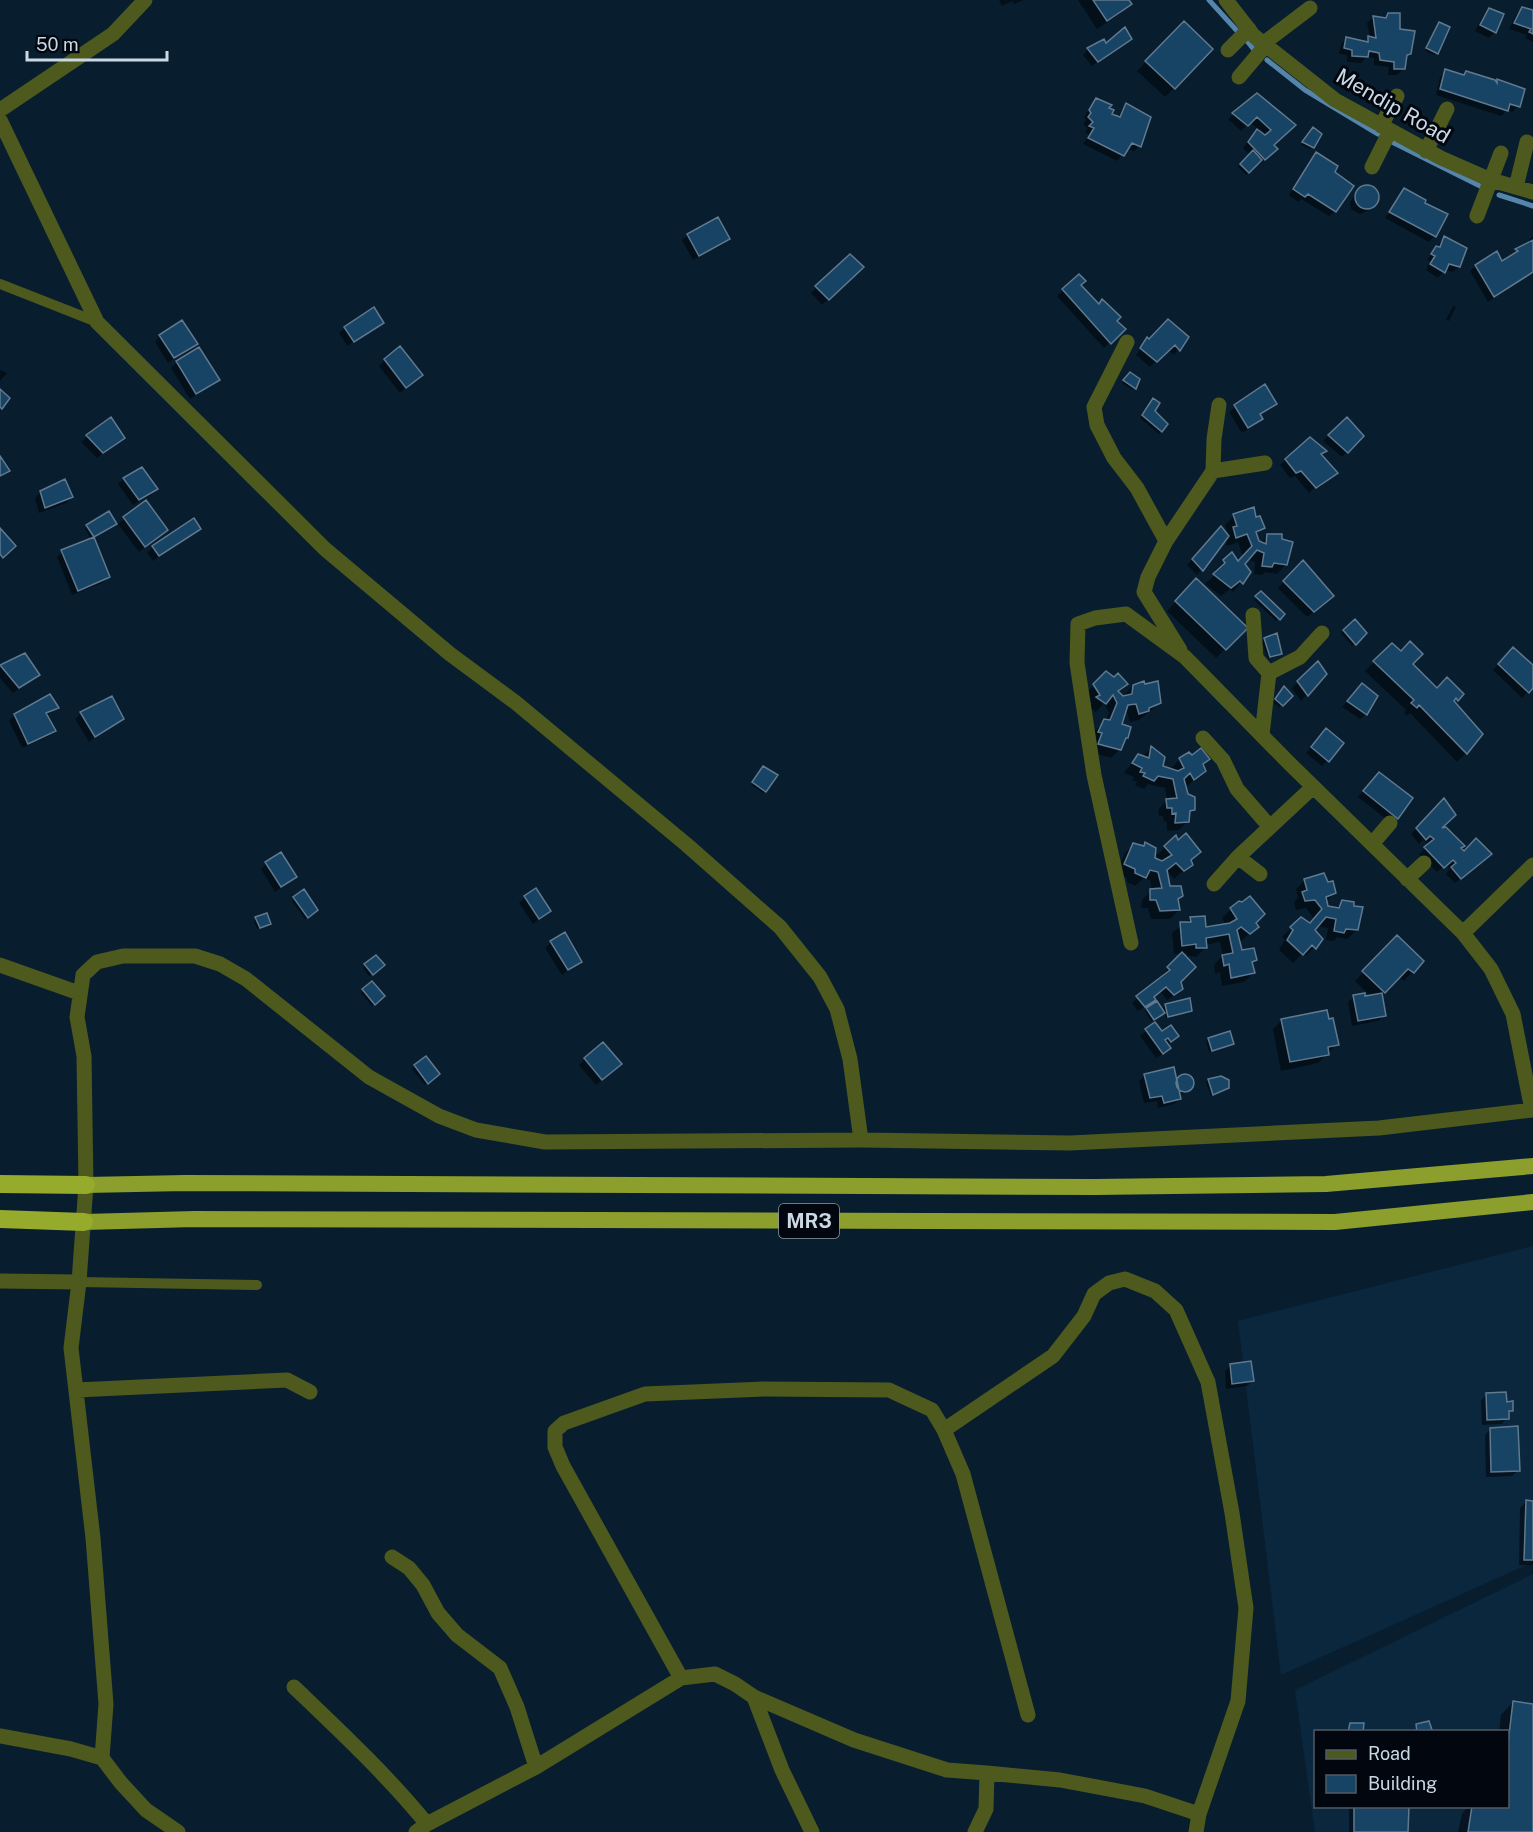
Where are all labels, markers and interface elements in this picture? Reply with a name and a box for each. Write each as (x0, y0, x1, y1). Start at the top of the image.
scale bar (27, 24, 166, 62)
text: 50 m (36, 34, 79, 55)
street label: Mendip Road (1332, 63, 1455, 148)
road number: MR3 (779, 1204, 839, 1238)
legend (1314, 1730, 1509, 1808)
text: Road (1368, 1743, 1411, 1764)
text: Building (1368, 1773, 1437, 1794)

